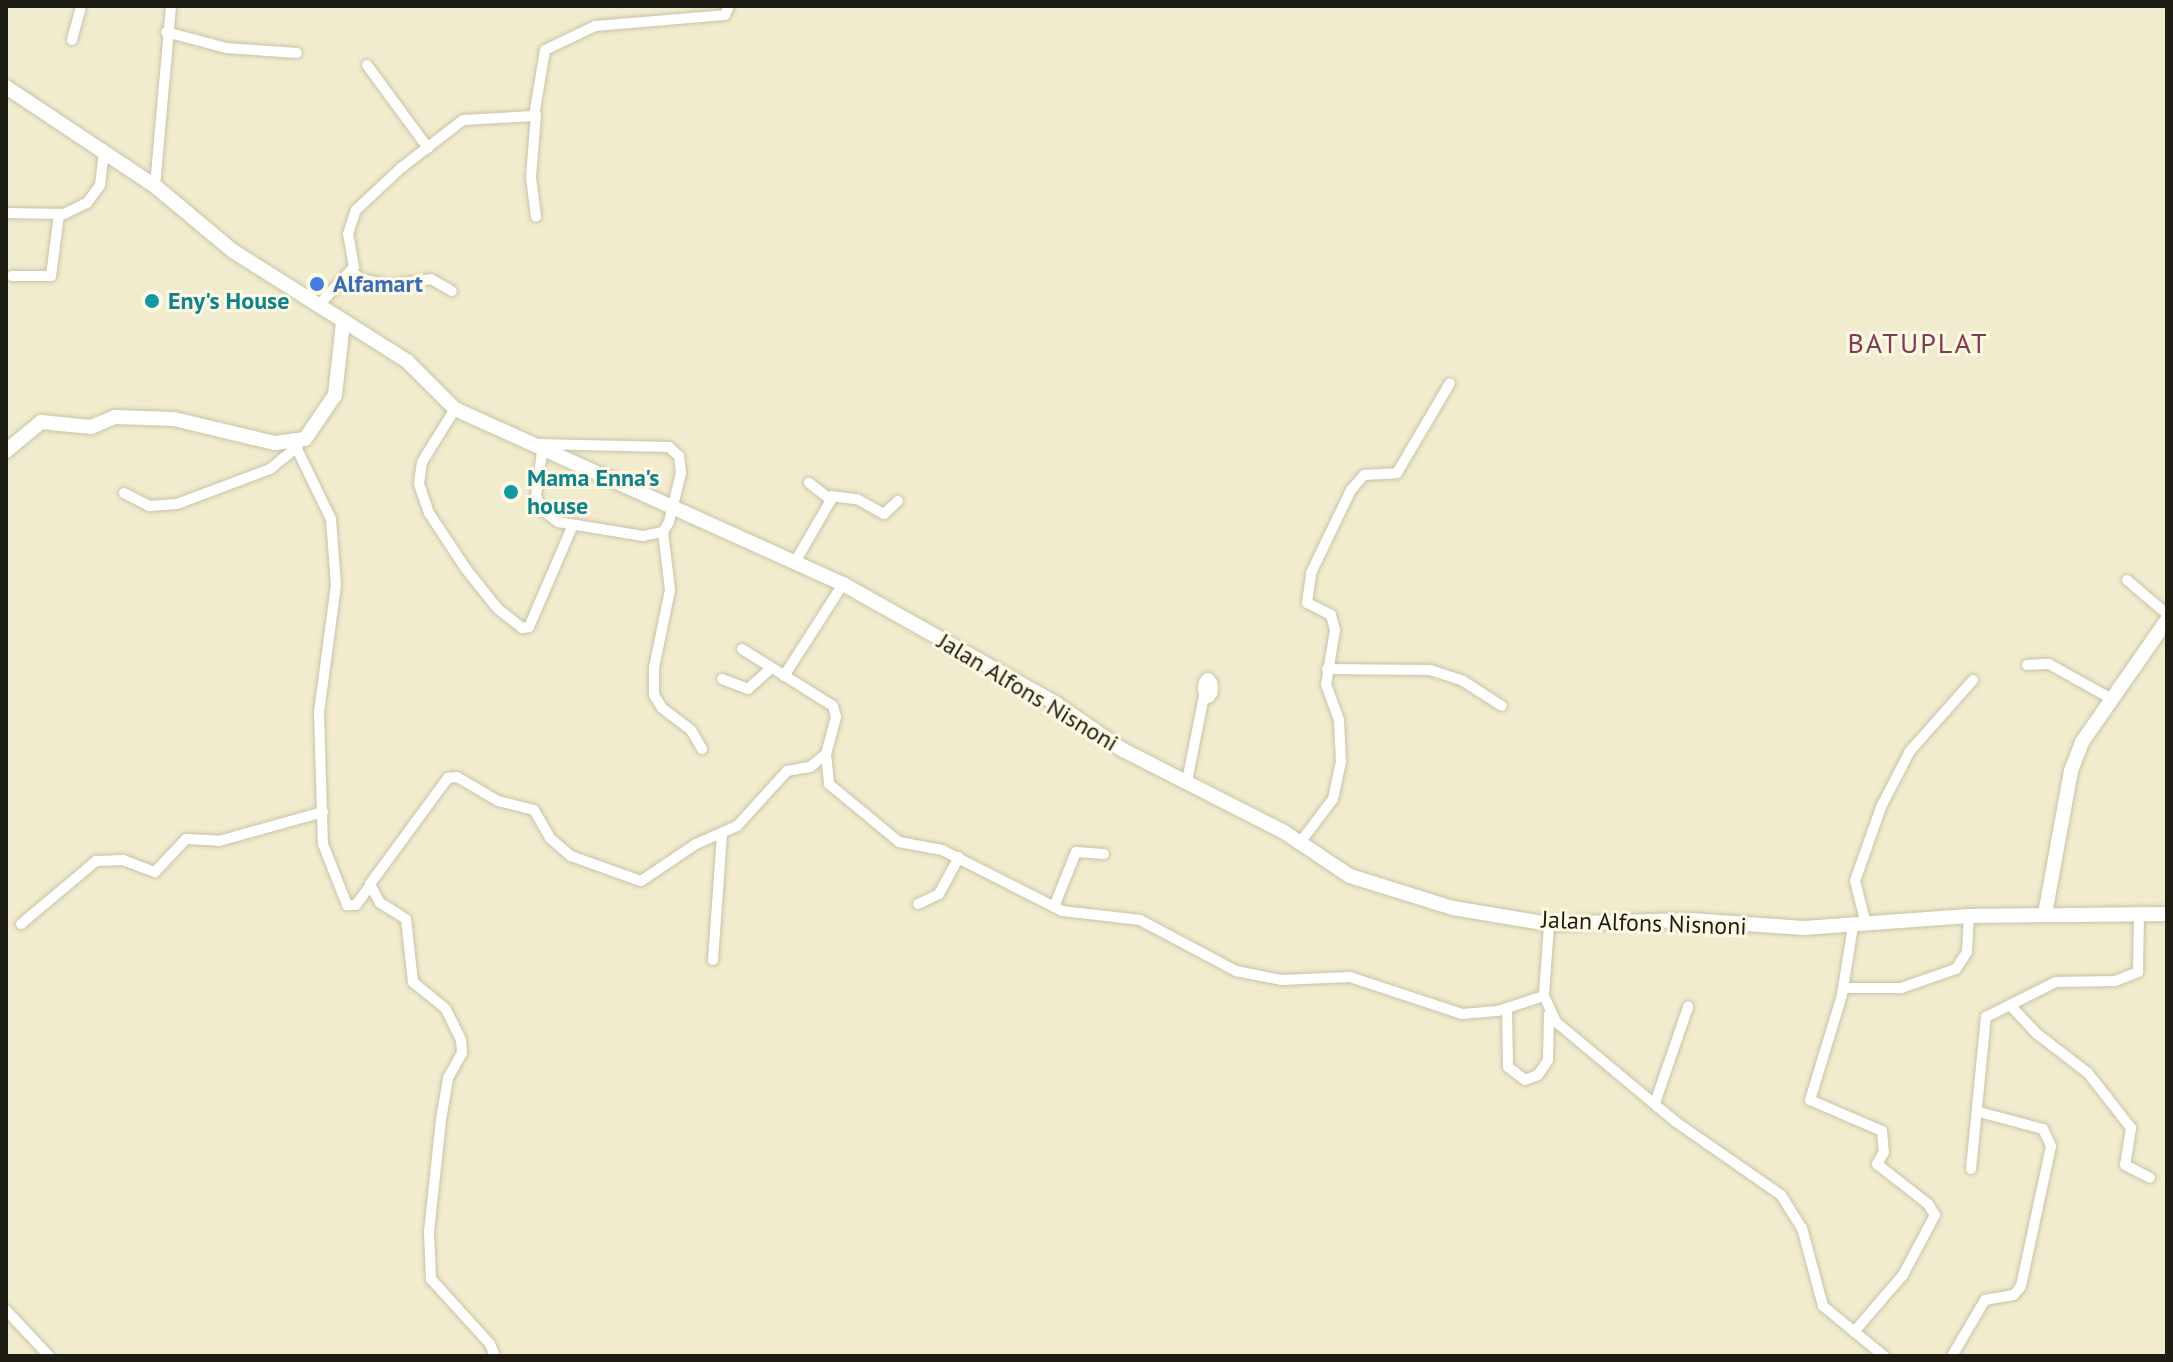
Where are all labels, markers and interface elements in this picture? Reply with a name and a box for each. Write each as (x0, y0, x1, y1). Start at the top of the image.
place label: Alfamart (333, 270, 423, 298)
marker: Alfamart (308, 275, 326, 293)
place label: Eny's House (168, 287, 289, 315)
marker: Eny's House (143, 292, 161, 310)
district label: BATUPLAT (1848, 326, 1988, 360)
place label: Mama Enna's house (527, 464, 659, 520)
marker: Mama Enna's house (502, 483, 520, 501)
street label: Jalan Alfons Nisnoni (932, 626, 1124, 758)
street label: Jalan Alfons Nisnoni (1540, 905, 1748, 941)

